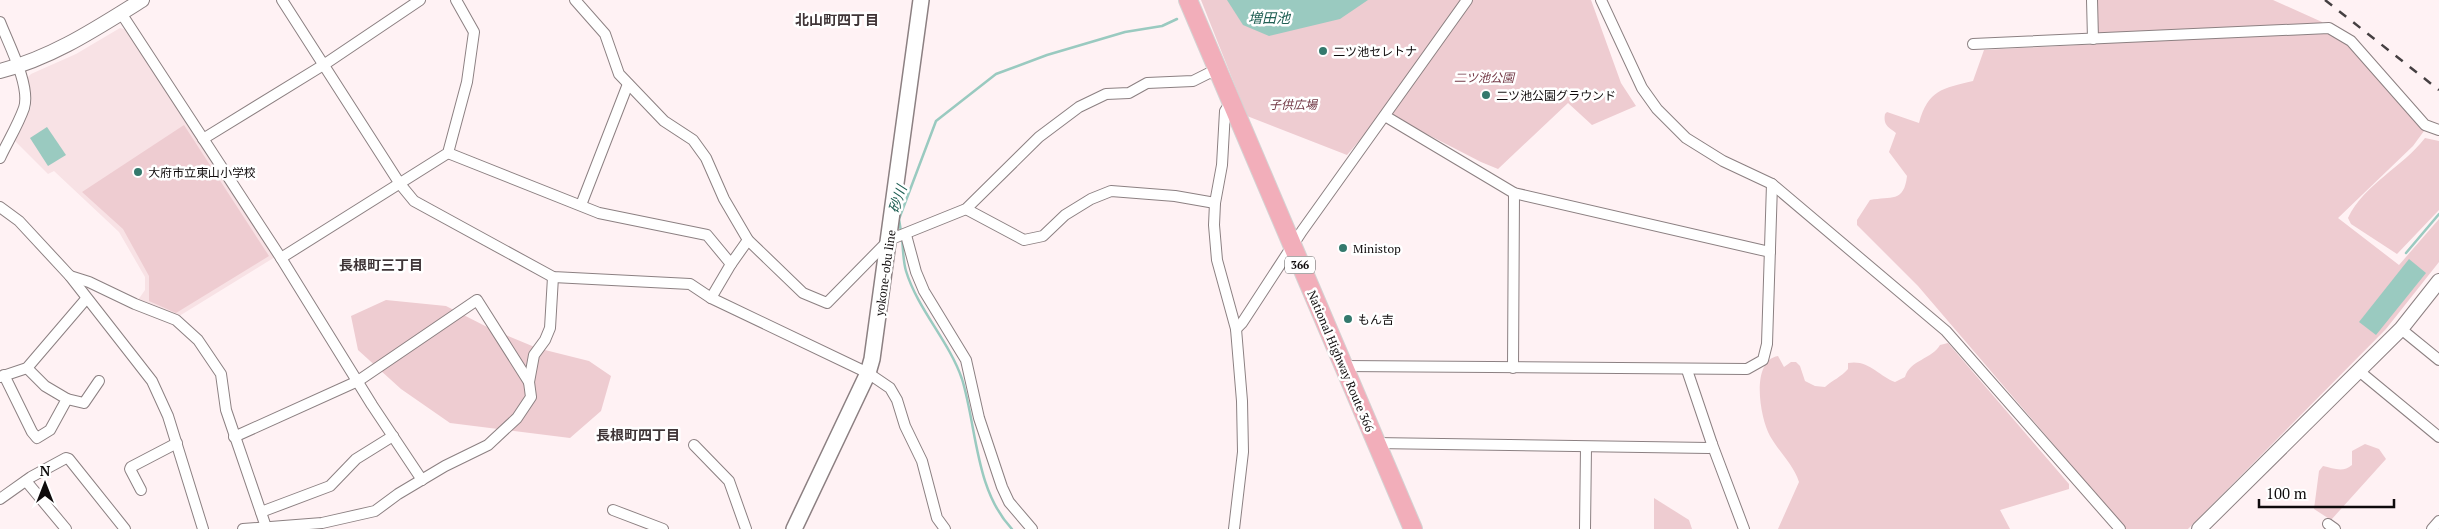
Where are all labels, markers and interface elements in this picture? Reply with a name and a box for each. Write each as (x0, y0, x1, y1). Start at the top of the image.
water label: 増田池 (1248, 8, 1292, 27)
district label: 北山町四丁目 (795, 10, 879, 29)
place label: 二ツ池セレトナ (1333, 44, 1417, 59)
marker: 二ツ池セレトナ (1317, 45, 1329, 57)
park label: 二ツ池公園 (1454, 70, 1516, 85)
place label: 二ツ池公園グラウンド (1496, 88, 1616, 103)
marker: 二ツ池公園グラウンド (1480, 89, 1492, 101)
park label: 子供広場 (1269, 97, 1319, 112)
place label: 大府市立東山小学校 (148, 165, 256, 180)
marker: 大府市立東山小学校 (132, 166, 144, 178)
water label: 砂川 (883, 181, 911, 215)
street label: yokone-obu line (871, 229, 898, 318)
place label: Ministop (1353, 241, 1401, 256)
marker: Ministop (1337, 242, 1349, 254)
district label: 長根町三丁目 (339, 255, 423, 274)
road number: 366 (1285, 256, 1315, 274)
street label: National Highway Route 366 (1304, 288, 1378, 435)
place label: もん吉 (1358, 312, 1394, 327)
marker: もん吉 (1342, 313, 1354, 325)
district label: 長根町四丁目 (596, 425, 680, 444)
north arrow (20, 459, 70, 509)
text: N (40, 461, 51, 480)
scale bar (2259, 476, 2394, 508)
text: 100 m (2266, 483, 2307, 503)

